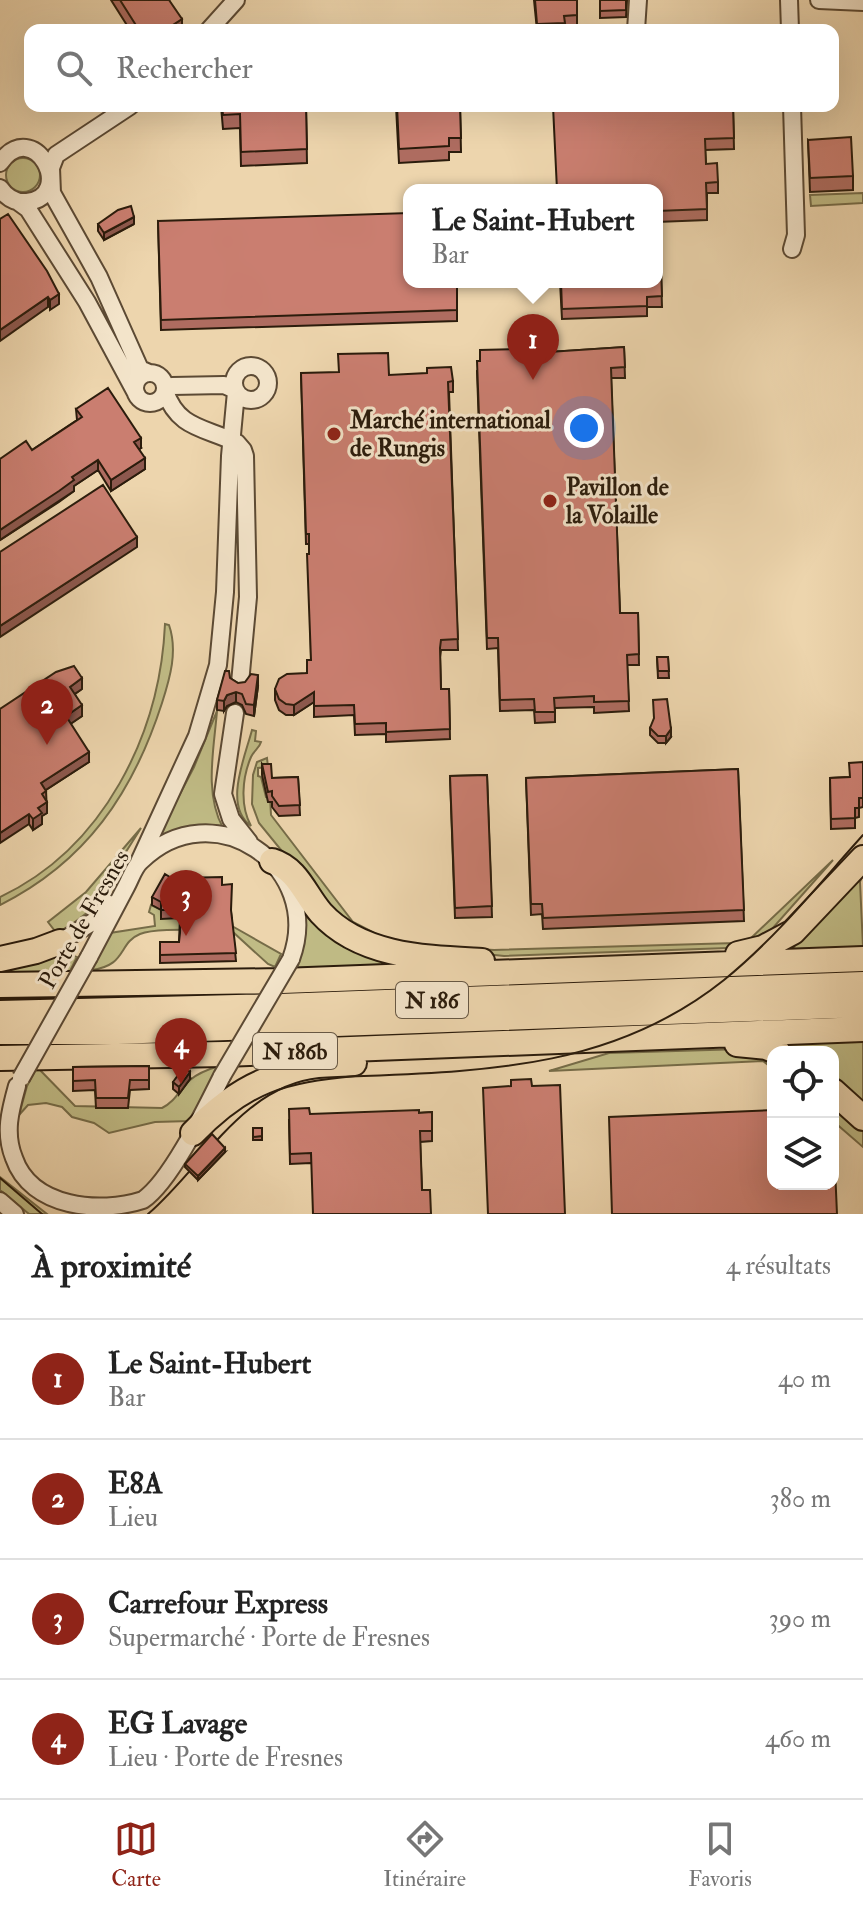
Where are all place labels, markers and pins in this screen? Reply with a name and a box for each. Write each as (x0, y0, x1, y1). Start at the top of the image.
pin: 1 (507, 314, 559, 380)
place label: Marché international de Rungis (349, 405, 552, 464)
marker: Marché international de Rungis (325, 425, 343, 443)
place label: Pavillon de la Volaille (565, 472, 669, 531)
marker: Pavillon de la Volaille (541, 492, 559, 510)
pin: 2 (21, 679, 73, 745)
pin: 3 (160, 870, 212, 936)
pin: 4 (155, 1018, 207, 1084)

